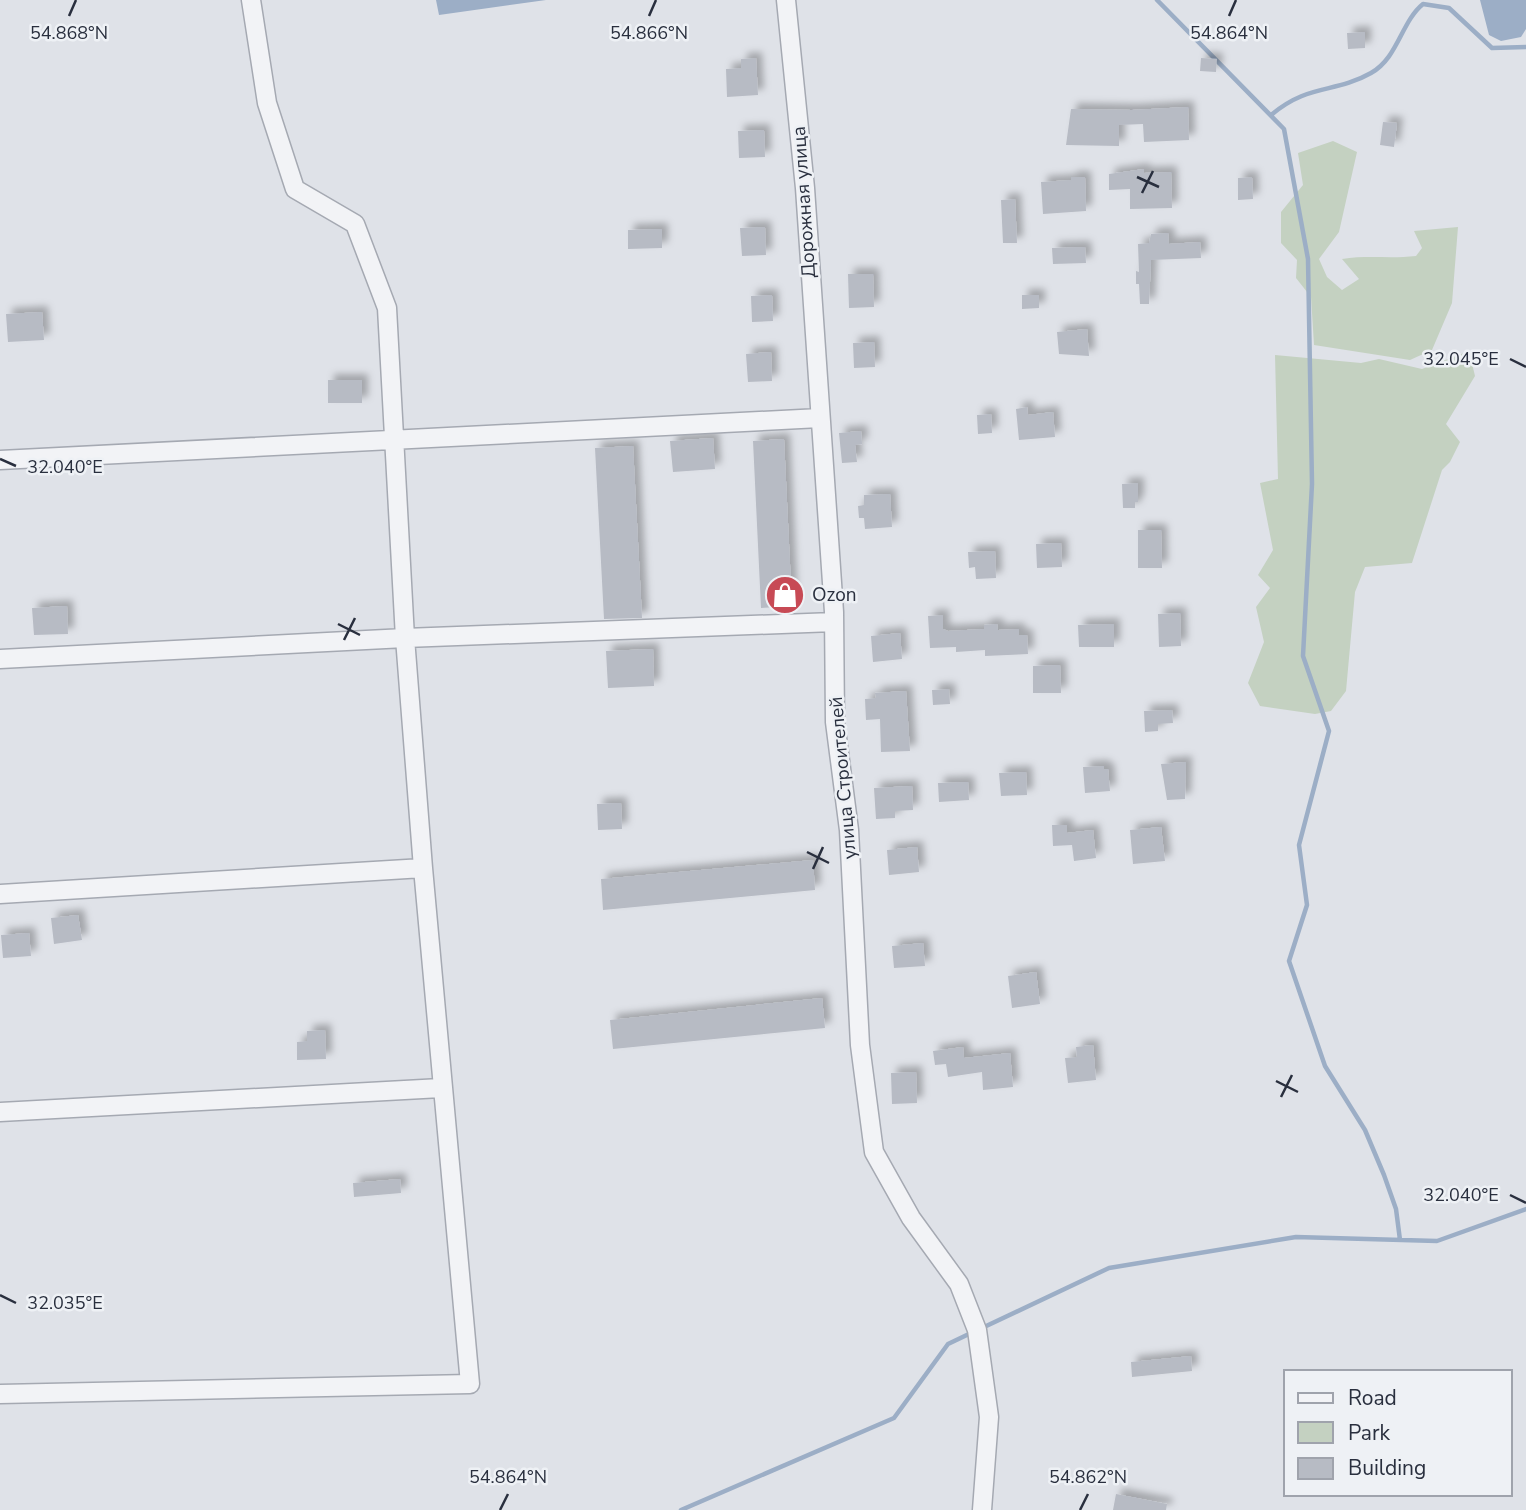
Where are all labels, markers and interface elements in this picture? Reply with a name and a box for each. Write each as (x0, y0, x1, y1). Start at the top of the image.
text: 54.868°N (30, 21, 108, 45)
text: 54.866°N (610, 21, 688, 45)
text: 54.864°N (1190, 21, 1268, 45)
street label: Дорожная улица (786, 125, 822, 279)
text: 32.045°E (1423, 347, 1499, 371)
text: 32.040°E (27, 455, 103, 479)
shop icon: Ozon (764, 574, 806, 616)
place label: Ozon (812, 582, 857, 608)
street label: улица Строителей (823, 696, 863, 860)
text: 32.040°E (1423, 1183, 1499, 1207)
text: 32.035°E (27, 1291, 103, 1315)
legend (1284, 1370, 1512, 1496)
text: Road (1348, 1384, 1397, 1412)
text: Park (1348, 1419, 1390, 1447)
text: Building (1348, 1454, 1426, 1482)
text: 54.864°N (469, 1465, 547, 1489)
text: 54.862°N (1049, 1465, 1127, 1489)

